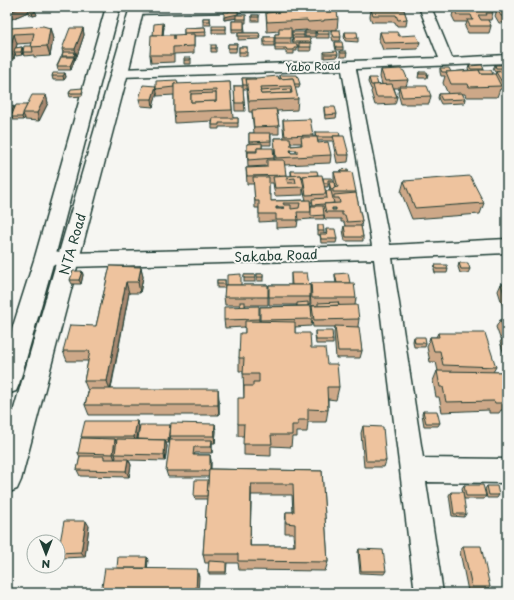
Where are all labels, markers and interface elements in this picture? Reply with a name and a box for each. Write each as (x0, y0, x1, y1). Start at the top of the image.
street label: Yabo Road (285, 57, 341, 75)
street label: NTA Road (54, 211, 90, 277)
street label: Sakaba Road (234, 244, 318, 266)
north arrow (26, 534, 66, 574)
text: N (41, 556, 50, 573)

